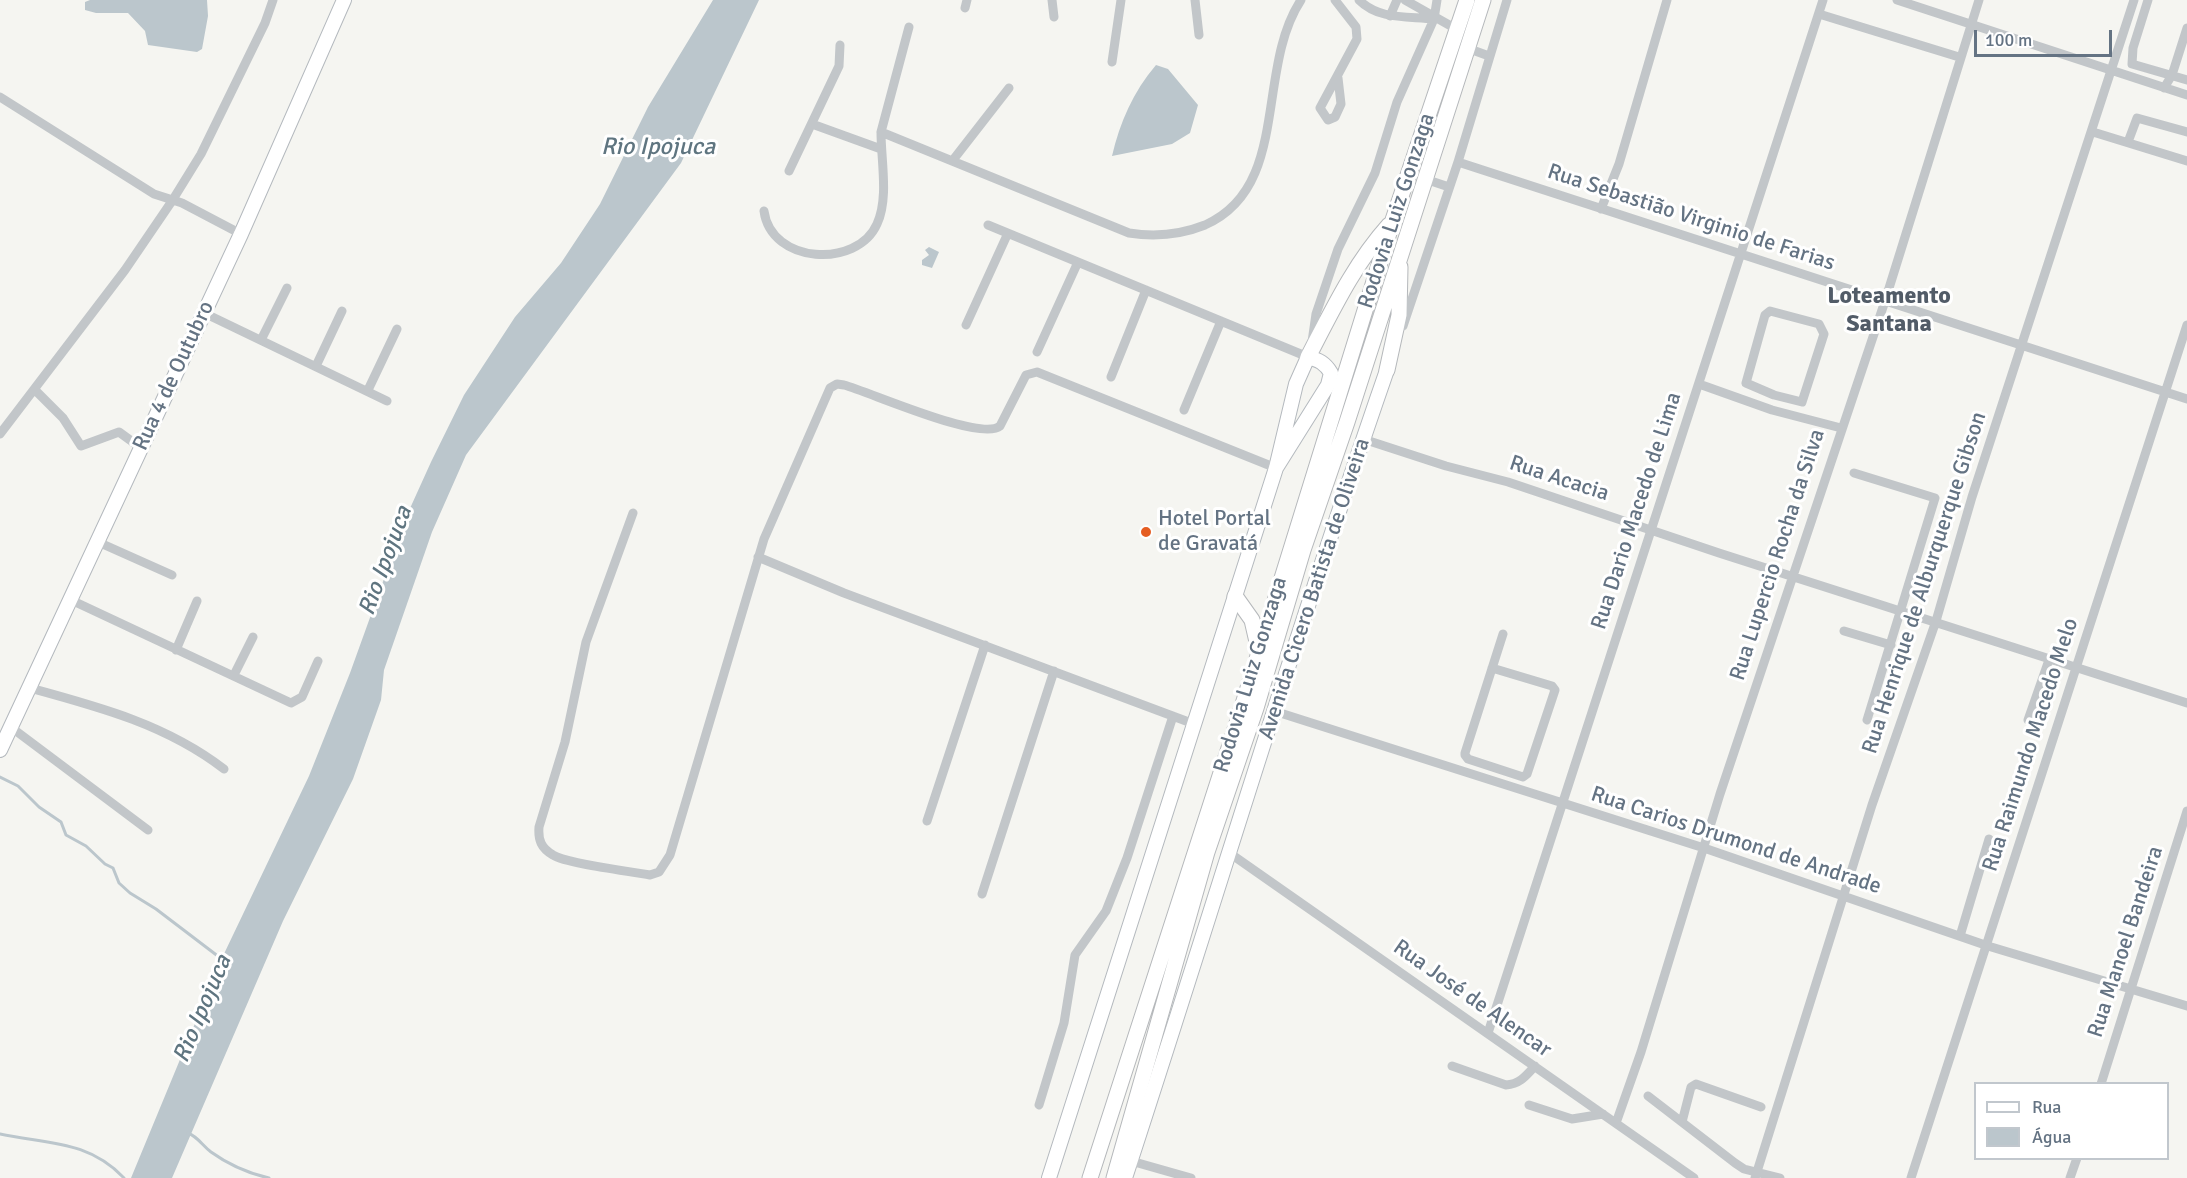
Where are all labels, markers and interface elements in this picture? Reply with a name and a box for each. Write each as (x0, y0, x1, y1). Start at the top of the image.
scale bar (1977, 18, 2115, 56)
text: 100 m (1985, 29, 2032, 51)
street label: Rodovia Luiz Gonzaga (1353, 110, 1441, 312)
water label: Rio Ipojuca (601, 134, 715, 162)
street label: Rua Sebastião Virginio de Farias (1544, 159, 1838, 277)
district label: Loteamento Santana (1827, 283, 1951, 339)
street label: Rua 4 de Outubro (128, 297, 220, 455)
street label: Rua Dario Macedo de Lima (1586, 389, 1688, 633)
street label: Rua Henrique de Alburquerque Gibson (1857, 409, 1993, 757)
street label: Rua Lupercio Rocha da Silva (1725, 426, 1831, 684)
street label: Avenida Cicero Batista de Oliveira (1254, 435, 1376, 743)
street label: Rua Acacia (1506, 451, 1612, 507)
water label: Rio Ipojuca (353, 502, 419, 620)
place label: Hotel Portal de Gravatá (1158, 506, 1271, 558)
marker: Hotel Portal de Gravatá (1139, 525, 1153, 539)
street label: Rodovia Luiz Gonzaga (1209, 574, 1293, 776)
street label: Rua Raimundo Macedo Melo (1978, 615, 2084, 875)
street label: Rua Carios Drumond de Andrade (1588, 782, 1884, 900)
street label: Rua Manoel Bandeira (2083, 843, 2169, 1041)
street label: Rua José de Alencar (1388, 935, 1556, 1063)
water label: Rio Ipojuca (167, 951, 239, 1067)
legend (1974, 1082, 2169, 1160)
text: Rua (2032, 1096, 2061, 1118)
text: Água (2032, 1126, 2071, 1148)

